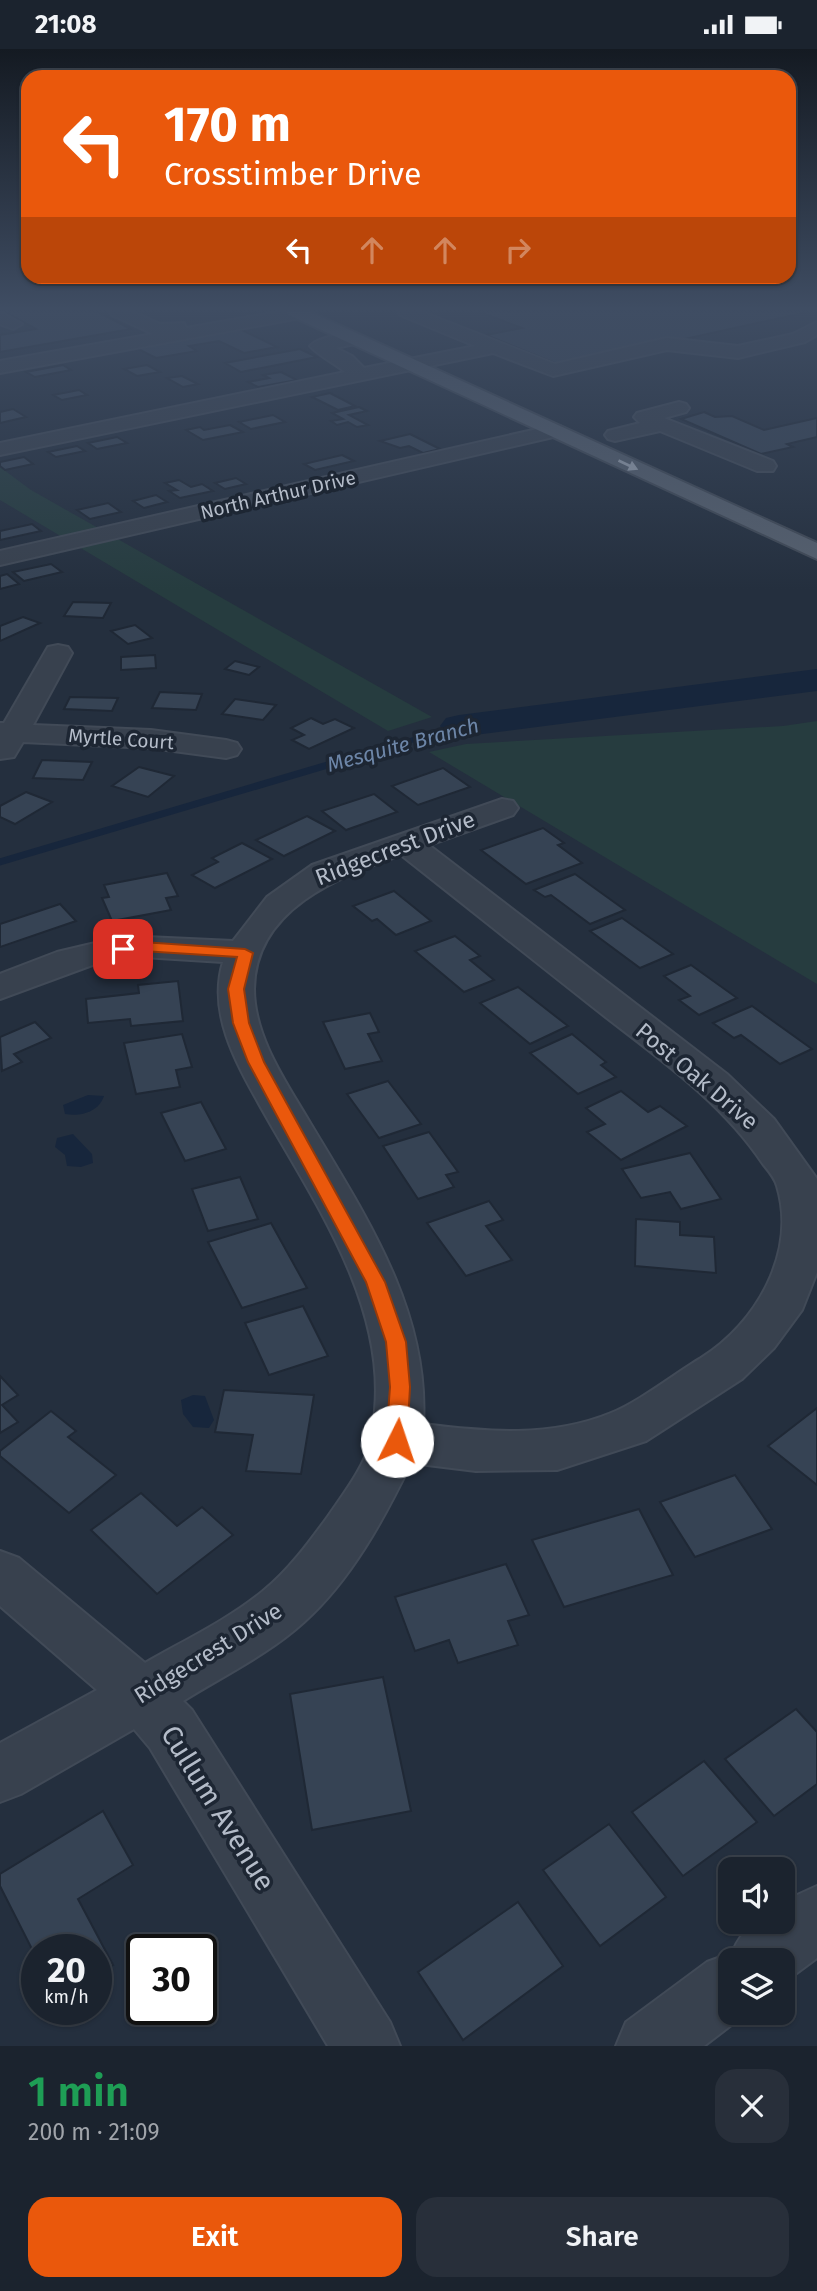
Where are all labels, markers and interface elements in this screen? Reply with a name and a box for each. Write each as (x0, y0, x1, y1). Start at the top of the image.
text: 21:08 (35, 9, 97, 40)
text: 170 m (164, 95, 291, 154)
icon: left (49, 98, 140, 189)
text: Crosstimber Drive (164, 155, 421, 193)
icon: left (280, 231, 318, 269)
icon: ahead (353, 231, 391, 269)
icon: ahead (426, 231, 464, 269)
icon: right (499, 231, 537, 269)
one-way arrow (618, 459, 638, 471)
street label: North Arthur Drive (198, 466, 358, 524)
water label: Mesquite Branch (324, 712, 482, 778)
street label: Myrtle Court (68, 724, 175, 754)
street label: Ridgecrest Drive (311, 805, 479, 891)
pin (93, 919, 153, 979)
icon: arrive (104, 930, 142, 968)
street label: Post Oak Drive (630, 1017, 764, 1135)
position arrow (360, 1404, 434, 1478)
street label: Ridgecrest Drive (129, 1596, 287, 1710)
street label: Cullum Avenue (154, 1719, 282, 1897)
map controls (718, 1857, 795, 2025)
button: sound (718, 1857, 795, 1934)
speed limit sign: 30 (126, 1934, 217, 2025)
button: layers (718, 1948, 795, 2025)
text: 20 (47, 1949, 86, 1991)
text: km/h (44, 1986, 89, 2008)
text: 1 min (28, 2067, 129, 2117)
button: close (715, 2069, 789, 2143)
text: 200 m · 21:09 (28, 2118, 160, 2146)
button: Exit (28, 2197, 402, 2277)
button: Share (416, 2197, 789, 2277)

